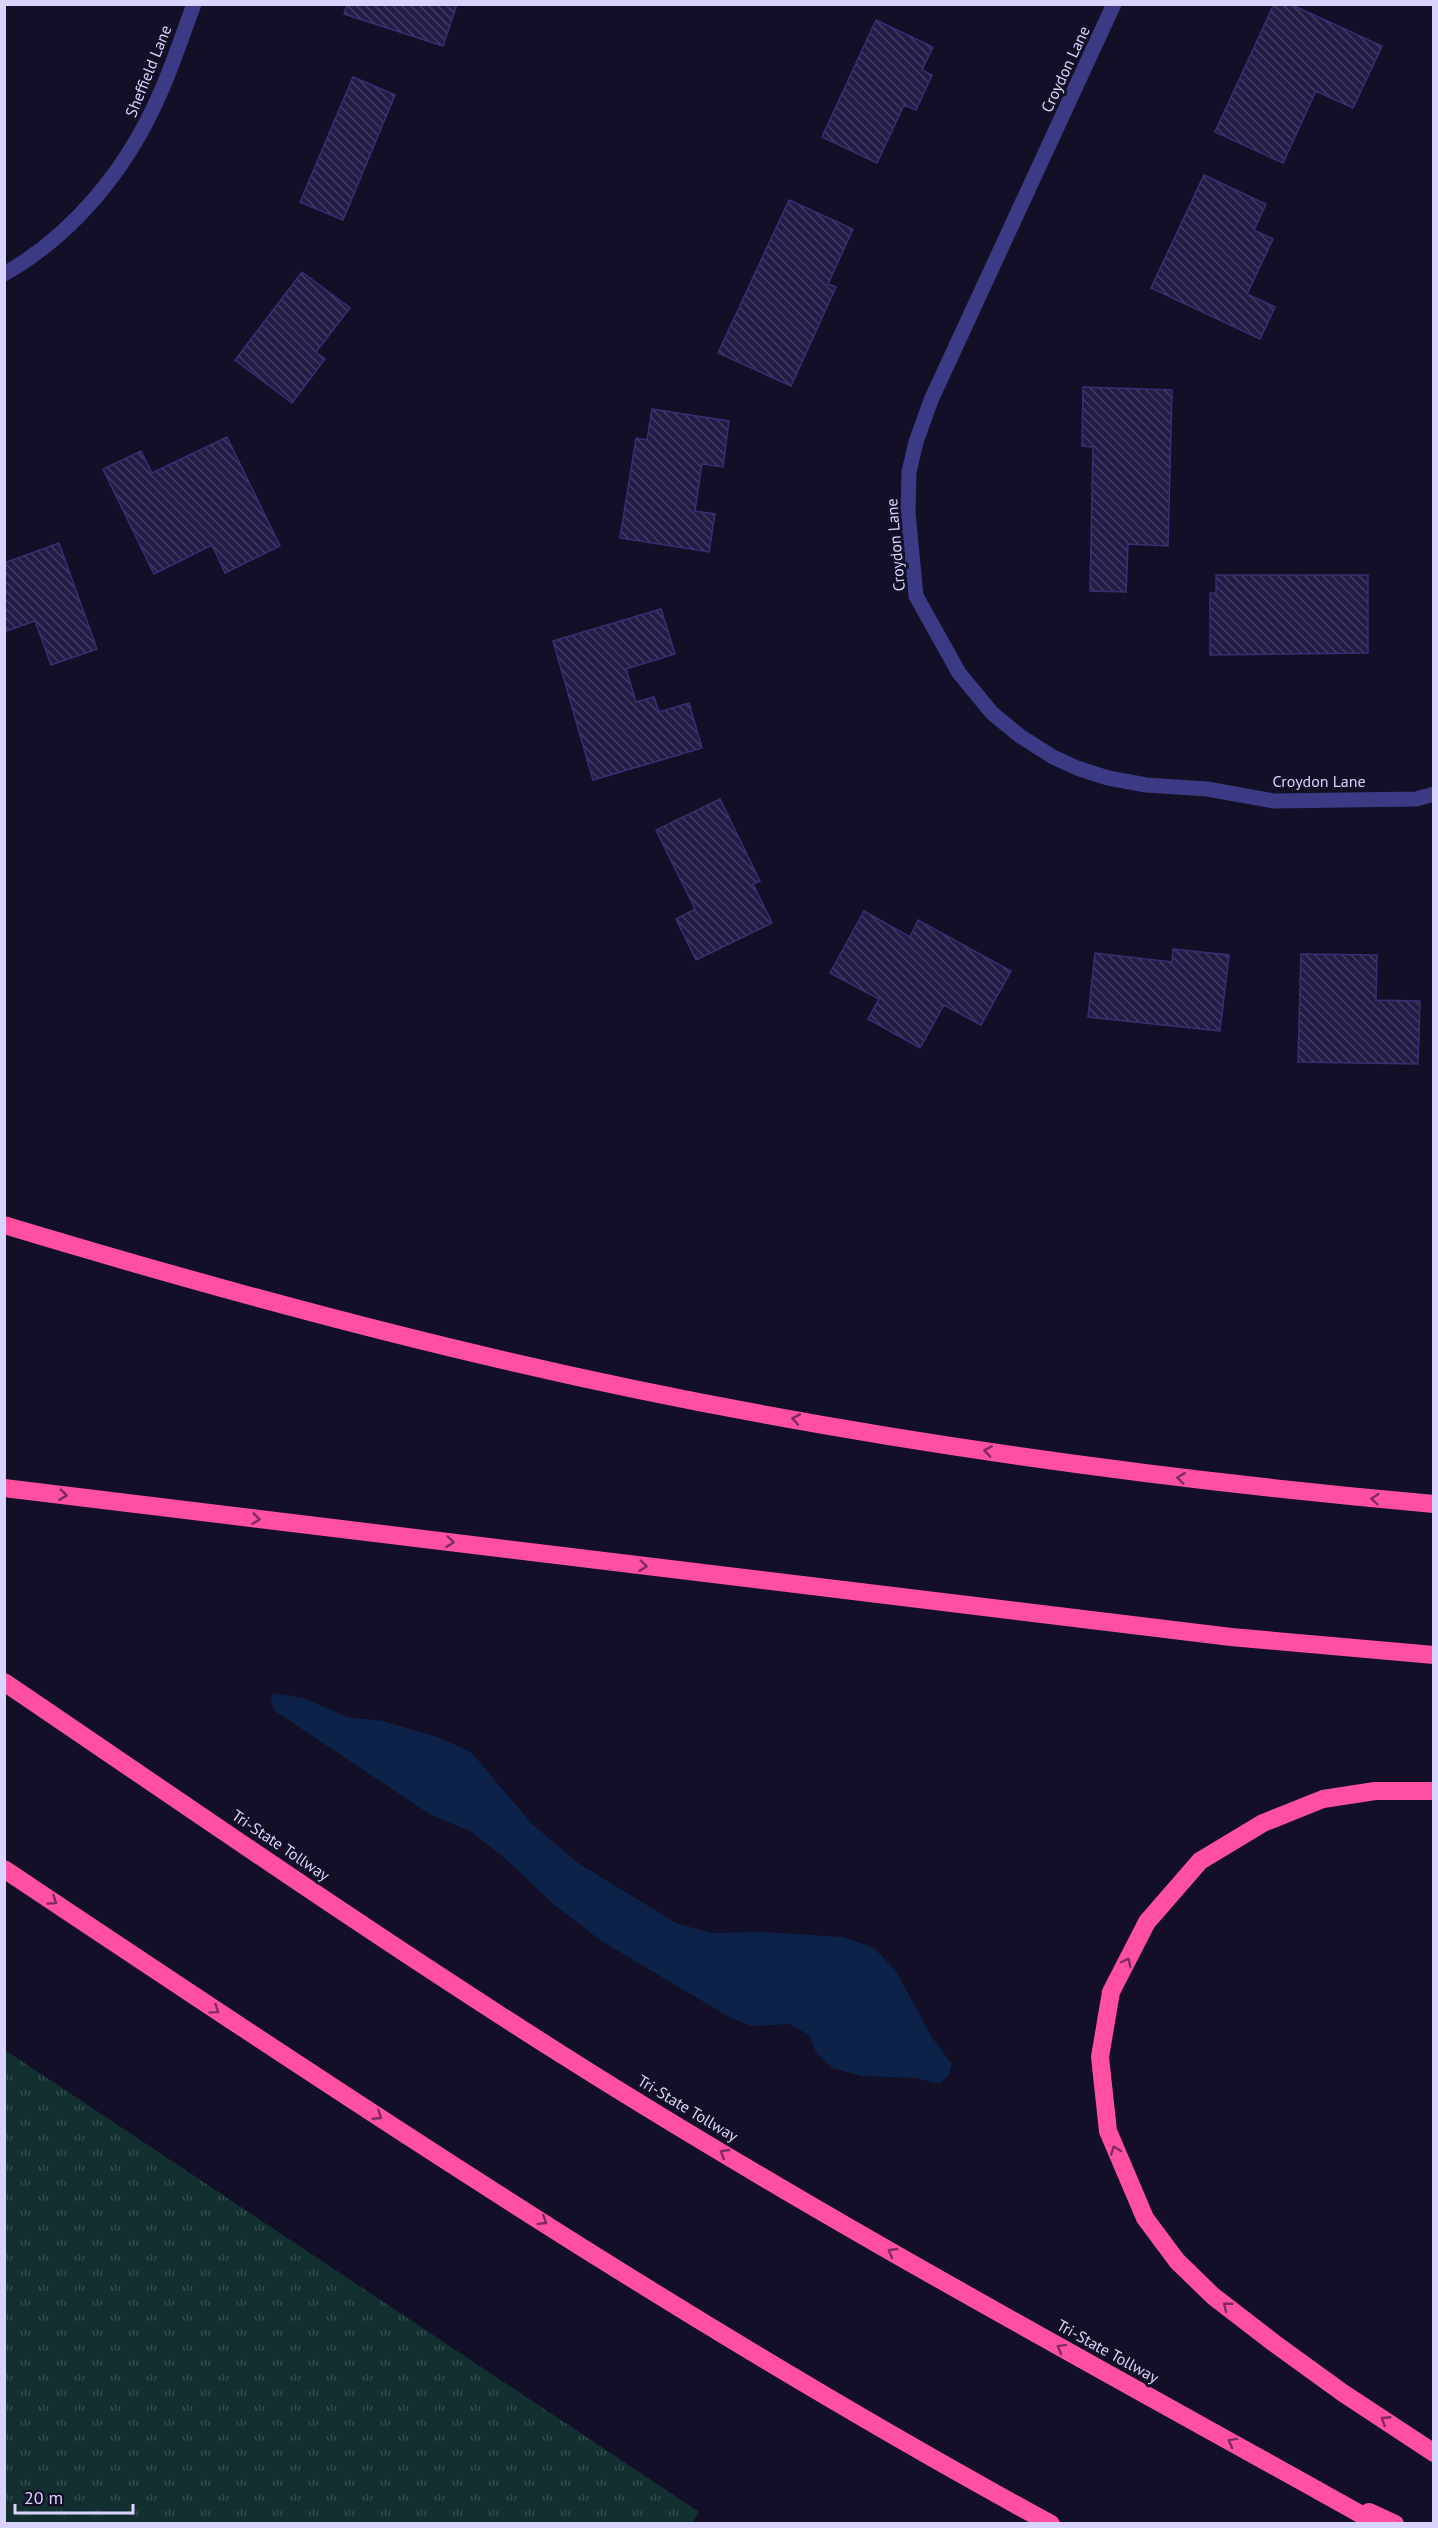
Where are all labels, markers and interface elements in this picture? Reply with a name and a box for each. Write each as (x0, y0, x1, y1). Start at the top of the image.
street label: Sheffield Lane (120, 22, 176, 120)
street label: Croydon Lane (1036, 23, 1094, 115)
street label: Croydon Lane (881, 498, 909, 592)
street label: Croydon Lane (1272, 771, 1366, 791)
one-way arrow (791, 1413, 801, 1426)
one-way arrow (984, 1445, 994, 1458)
one-way arrow (1177, 1472, 1186, 1485)
one-way arrow (58, 1488, 67, 1501)
one-way arrow (1371, 1493, 1380, 1506)
one-way arrow (252, 1512, 261, 1524)
one-way arrow (445, 1535, 454, 1548)
one-way arrow (639, 1559, 648, 1571)
street label: Tri-State Tollway (228, 1805, 334, 1885)
one-way arrow (46, 1894, 57, 1905)
one-way arrow (1119, 1957, 1131, 1968)
one-way arrow (209, 2002, 219, 2014)
street label: Tri-State Tollway (634, 2070, 742, 2146)
one-way arrow (372, 2109, 383, 2120)
one-way arrow (1110, 2145, 1122, 2156)
one-way arrow (720, 2148, 730, 2160)
one-way arrow (537, 2214, 547, 2226)
one-way arrow (888, 2247, 898, 2259)
one-way arrow (1222, 2303, 1233, 2314)
street label: Tri-State Tollway (1053, 2315, 1163, 2388)
one-way arrow (1057, 2344, 1067, 2355)
one-way arrow (1380, 2417, 1391, 2428)
one-way arrow (1228, 2438, 1238, 2449)
scale bar (15, 2477, 134, 2515)
text: 20 m (24, 2486, 63, 2509)

